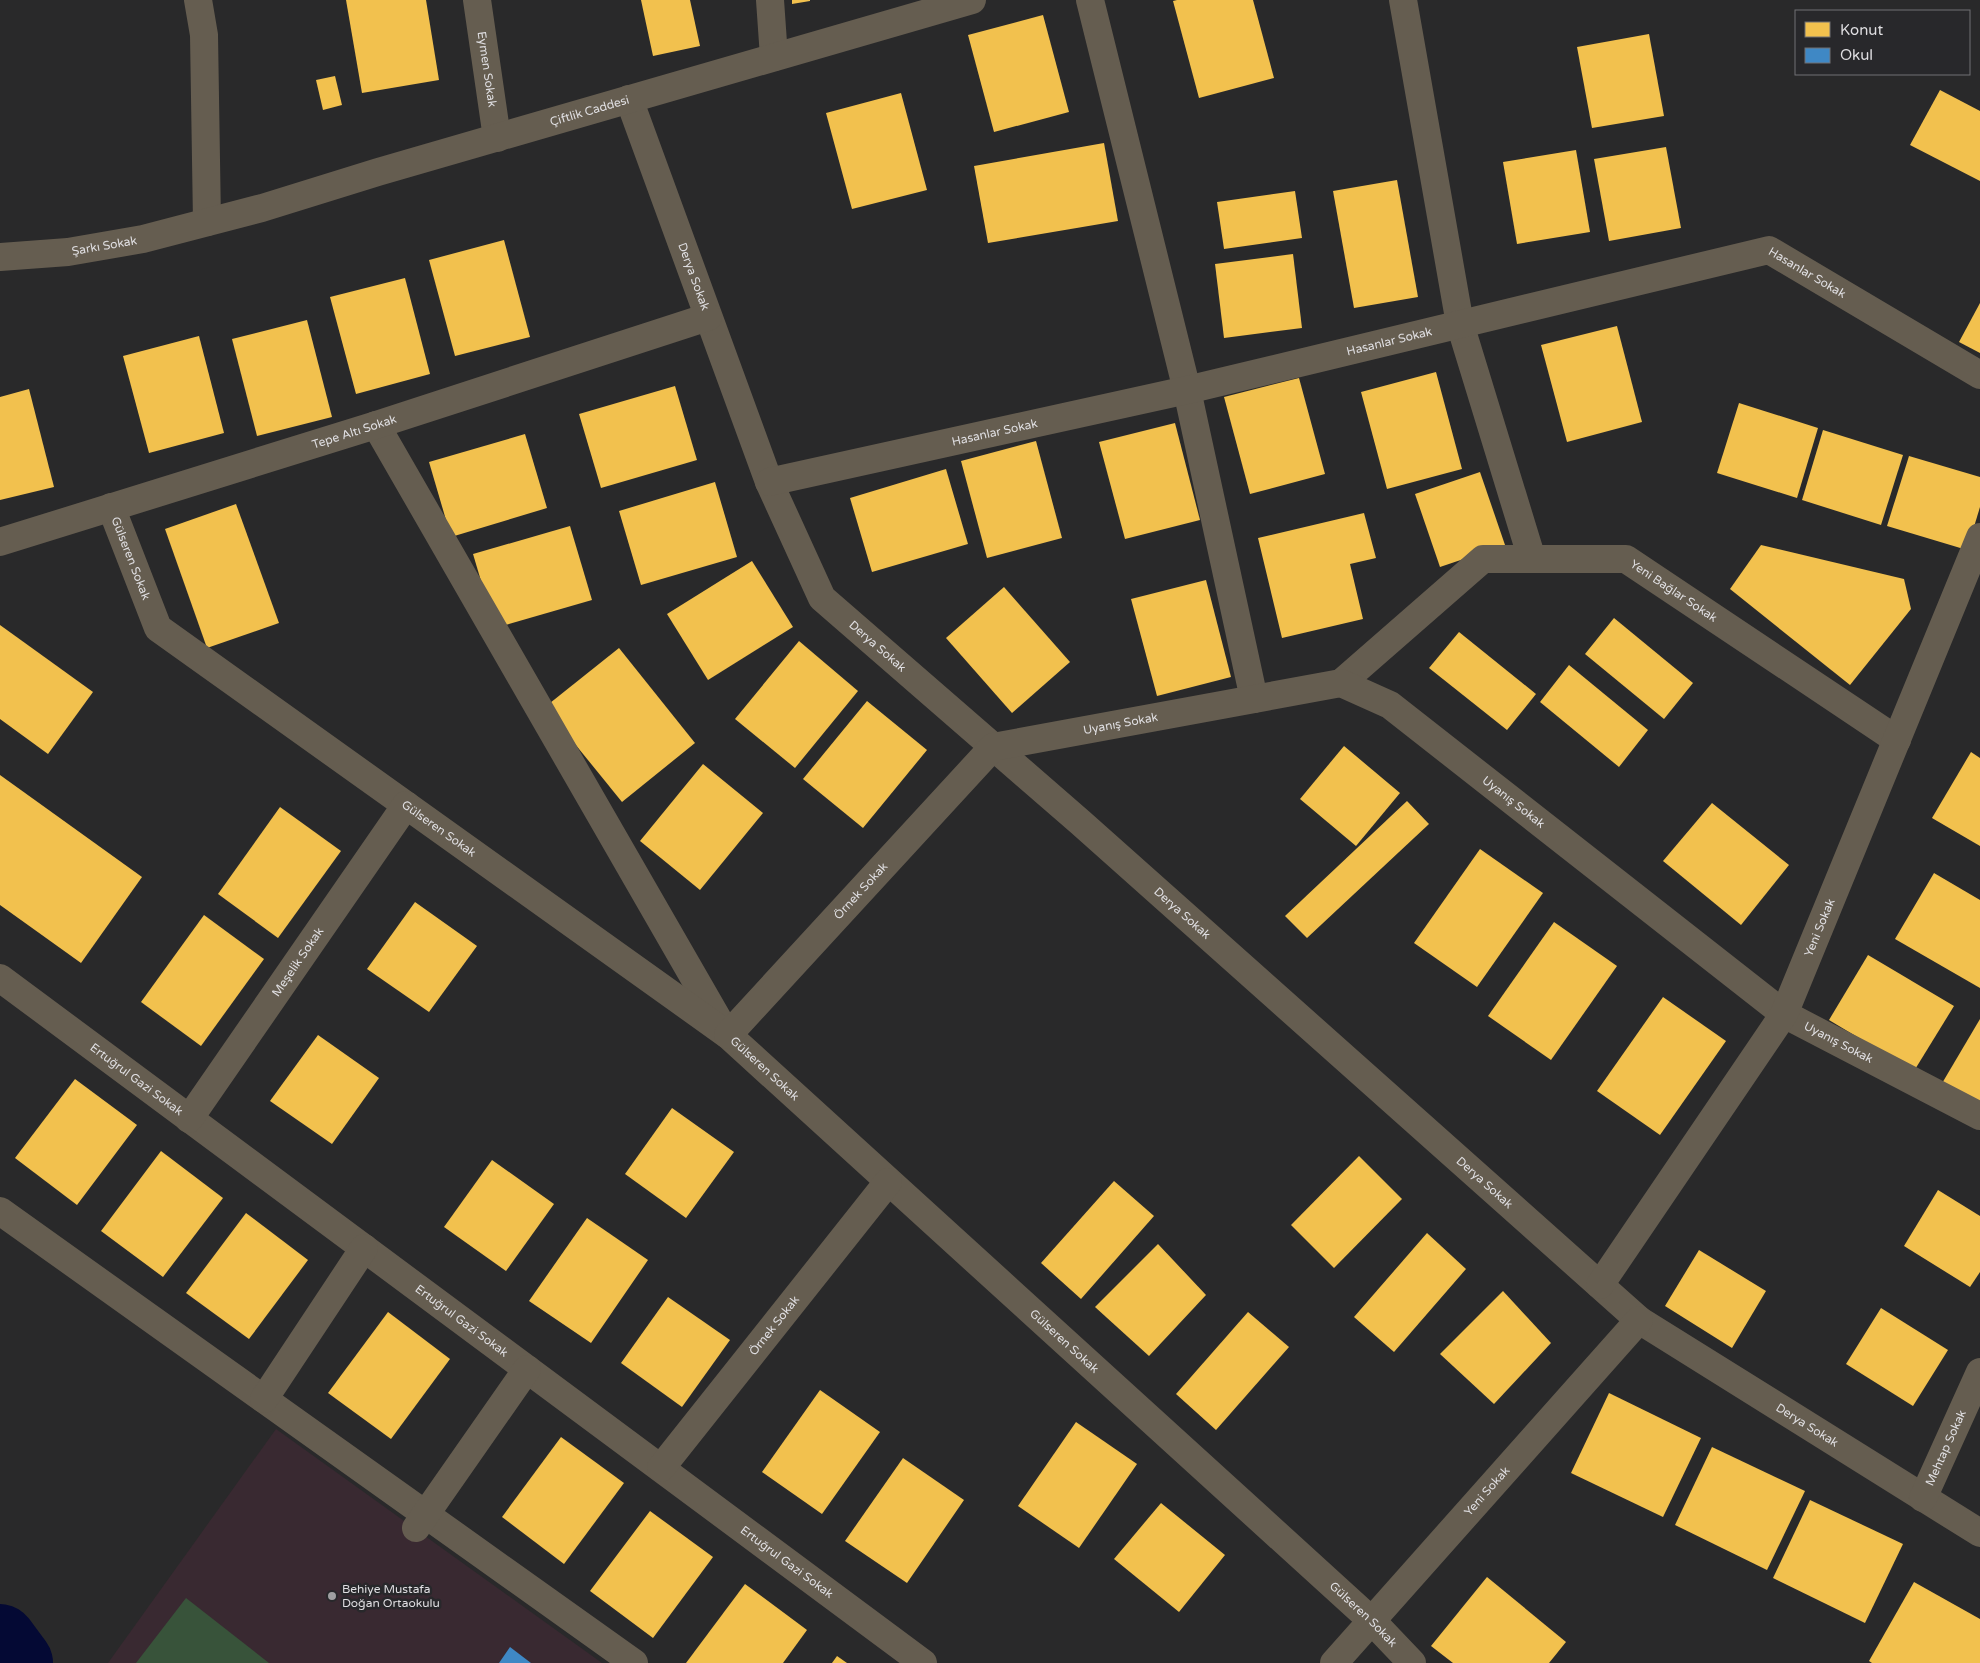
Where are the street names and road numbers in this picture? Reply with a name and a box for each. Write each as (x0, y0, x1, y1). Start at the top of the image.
street label: Eymen Sokak (475, 30, 500, 109)
street label: Çiftlik Caddesi (548, 93, 631, 129)
street label: Şarkı Sokak (71, 233, 138, 258)
street label: Derya Sokak (675, 241, 713, 313)
street label: Hasanlar Sokak (1766, 244, 1849, 301)
street label: Hasanlar Sokak (1345, 324, 1434, 358)
street label: Tepe Altı Sokak (310, 412, 399, 452)
street label: Hasanlar Sokak (950, 416, 1039, 449)
street label: Gülseren Sokak (108, 515, 154, 602)
street label: Yeni Bağlar Sokak (1628, 557, 1720, 625)
street label: Derya Sokak (846, 618, 909, 675)
street label: Uyanış Sokak (1082, 710, 1159, 737)
street label: Uyanış Sokak (1479, 773, 1548, 831)
street label: Gülseren Sokak (399, 797, 479, 860)
street label: Örnek Sokak (831, 859, 891, 922)
street label: Derya Sokak (1151, 884, 1214, 942)
street label: Yeni Sokak (1801, 896, 1838, 959)
street label: Meşelik Sokak (269, 924, 327, 999)
street label: Uyanış Sokak (1802, 1019, 1876, 1066)
street label: Gülseren Sokak (728, 1034, 802, 1104)
street label: Ertuğrul Gazi Sokak (87, 1040, 186, 1119)
street label: Derya Sokak (1454, 1154, 1516, 1212)
street label: Ertuğrul Gazi Sokak (413, 1282, 511, 1360)
street label: Örnek Sokak (746, 1292, 802, 1358)
street label: Gülseren Sokak (1027, 1306, 1102, 1376)
street label: Derya Sokak (1773, 1400, 1841, 1450)
street label: Mehtap Sokak (1922, 1407, 1969, 1488)
street label: Yeni Sokak (1461, 1463, 1513, 1519)
street label: Ertuğrul Gazi Sokak (738, 1523, 836, 1601)
street label: Gülseren Sokak (1327, 1579, 1400, 1650)

